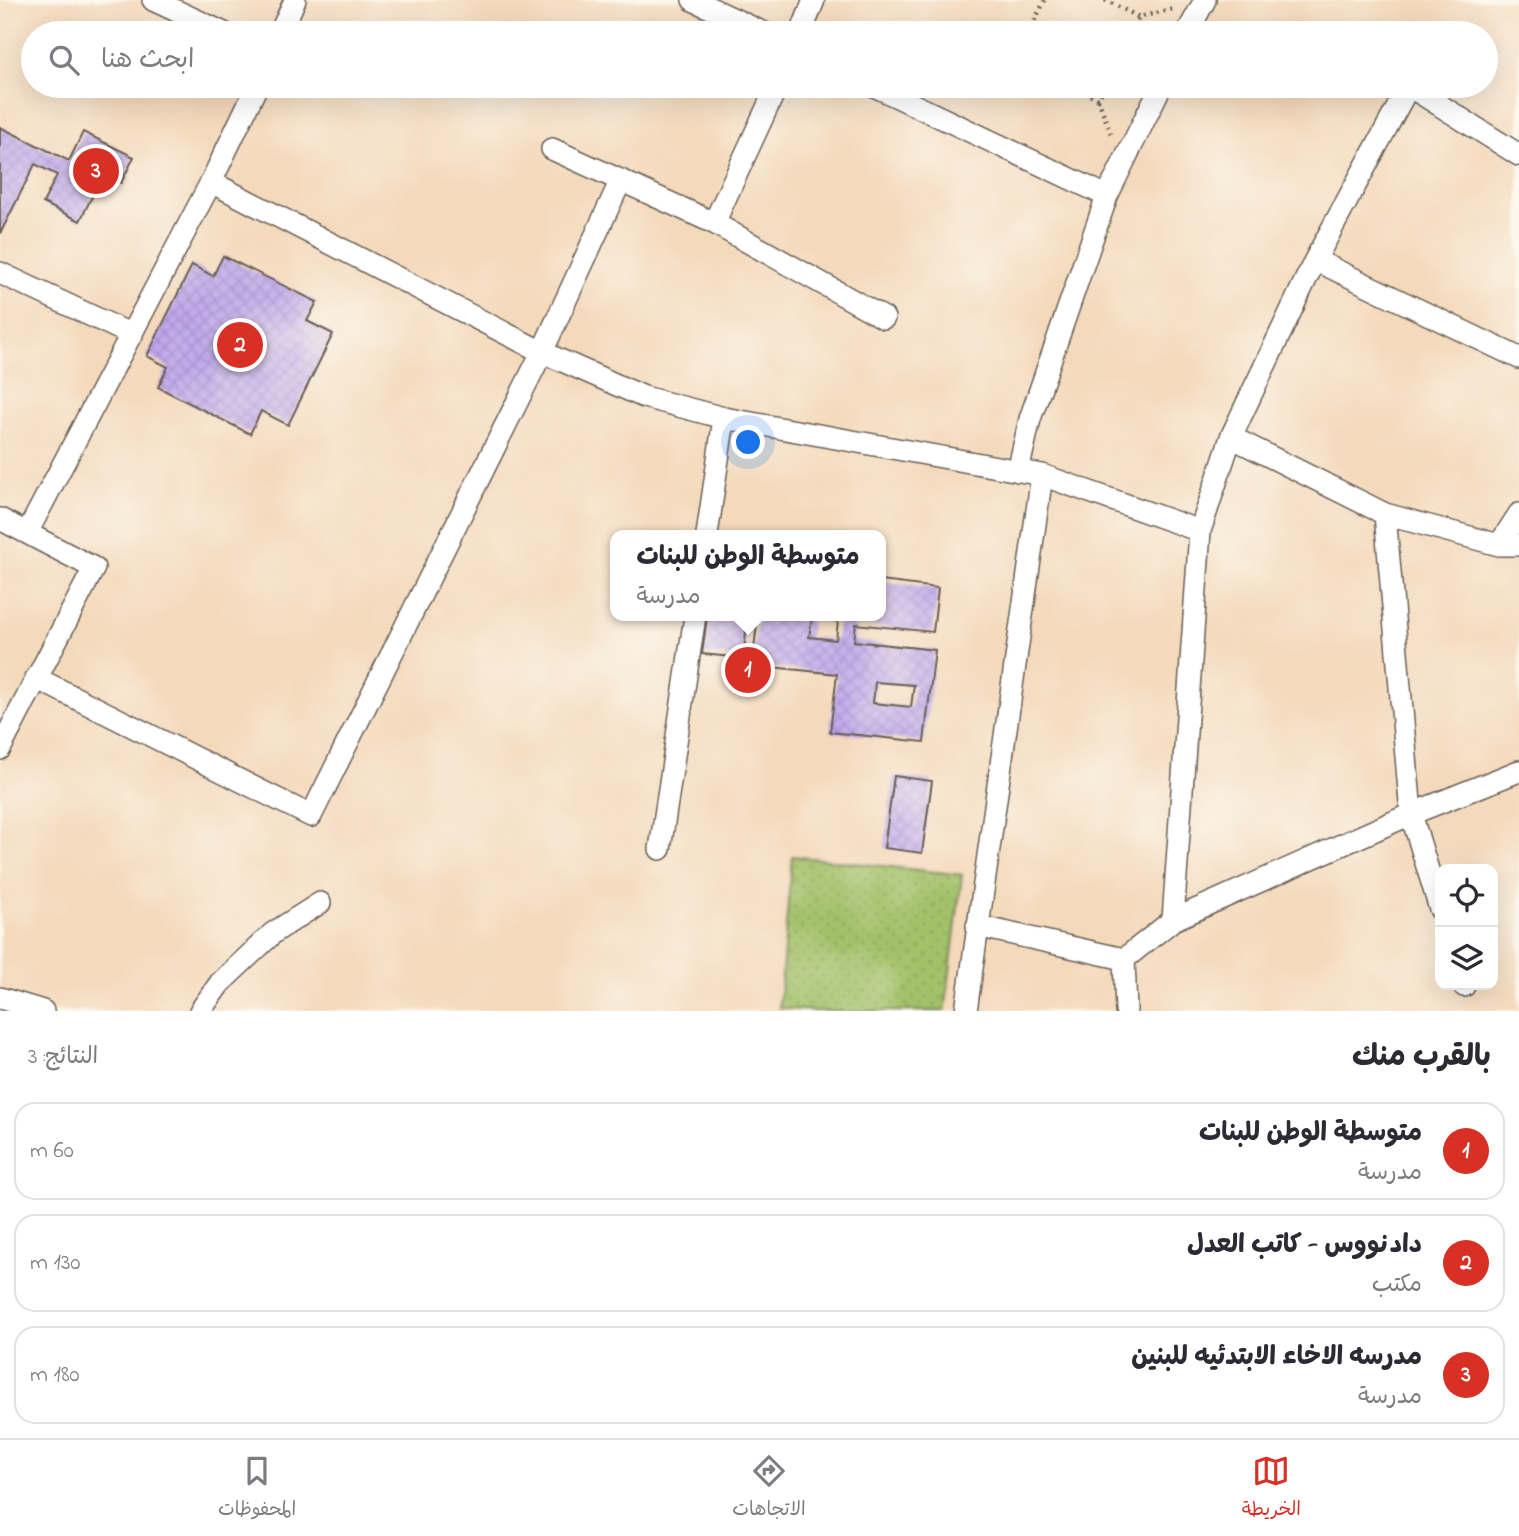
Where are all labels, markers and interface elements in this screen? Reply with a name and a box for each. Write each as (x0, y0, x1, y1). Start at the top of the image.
search box (21, 21, 1498, 98)
icon: search (45, 41, 83, 79)
text: ابحث هنا (101, 42, 194, 80)
pin: 3 (73, 145, 119, 197)
pin: 2 (217, 319, 263, 371)
your location (731, 425, 765, 459)
popup (610, 530, 886, 621)
text: متوسطة الوطن للبنات (636, 539, 860, 577)
text: مدرسة (636, 581, 701, 614)
pin: 1 (725, 644, 771, 696)
map controls (1435, 864, 1498, 990)
button: locate (1435, 864, 1498, 927)
button: layers (1435, 927, 1498, 990)
text: بالقرب منك (1352, 1036, 1491, 1080)
text: النتائج: 3 (28, 1041, 98, 1074)
text: متوسطة الوطن للبنات (1199, 1115, 1422, 1153)
text: 60 m (30, 1135, 74, 1168)
text: 1 (1462, 1135, 1470, 1168)
text: مدرسة (1358, 1157, 1422, 1190)
text: دادنووس - کاتب العدل (1187, 1227, 1422, 1265)
text: 130 m (30, 1247, 80, 1280)
text: 2 (1460, 1247, 1472, 1280)
text: مكتب (1372, 1269, 1422, 1302)
text: مدرسه الاخاء الابتدئيه للبنين (1131, 1339, 1422, 1377)
text: 180 m (30, 1359, 79, 1392)
text: 3 (1461, 1359, 1471, 1392)
text: مدرسة (1358, 1381, 1422, 1414)
tab: المحفوظات (218, 1452, 296, 1525)
tab: الاتجاهات (732, 1452, 806, 1525)
tab: الخريطة (1242, 1452, 1301, 1525)

